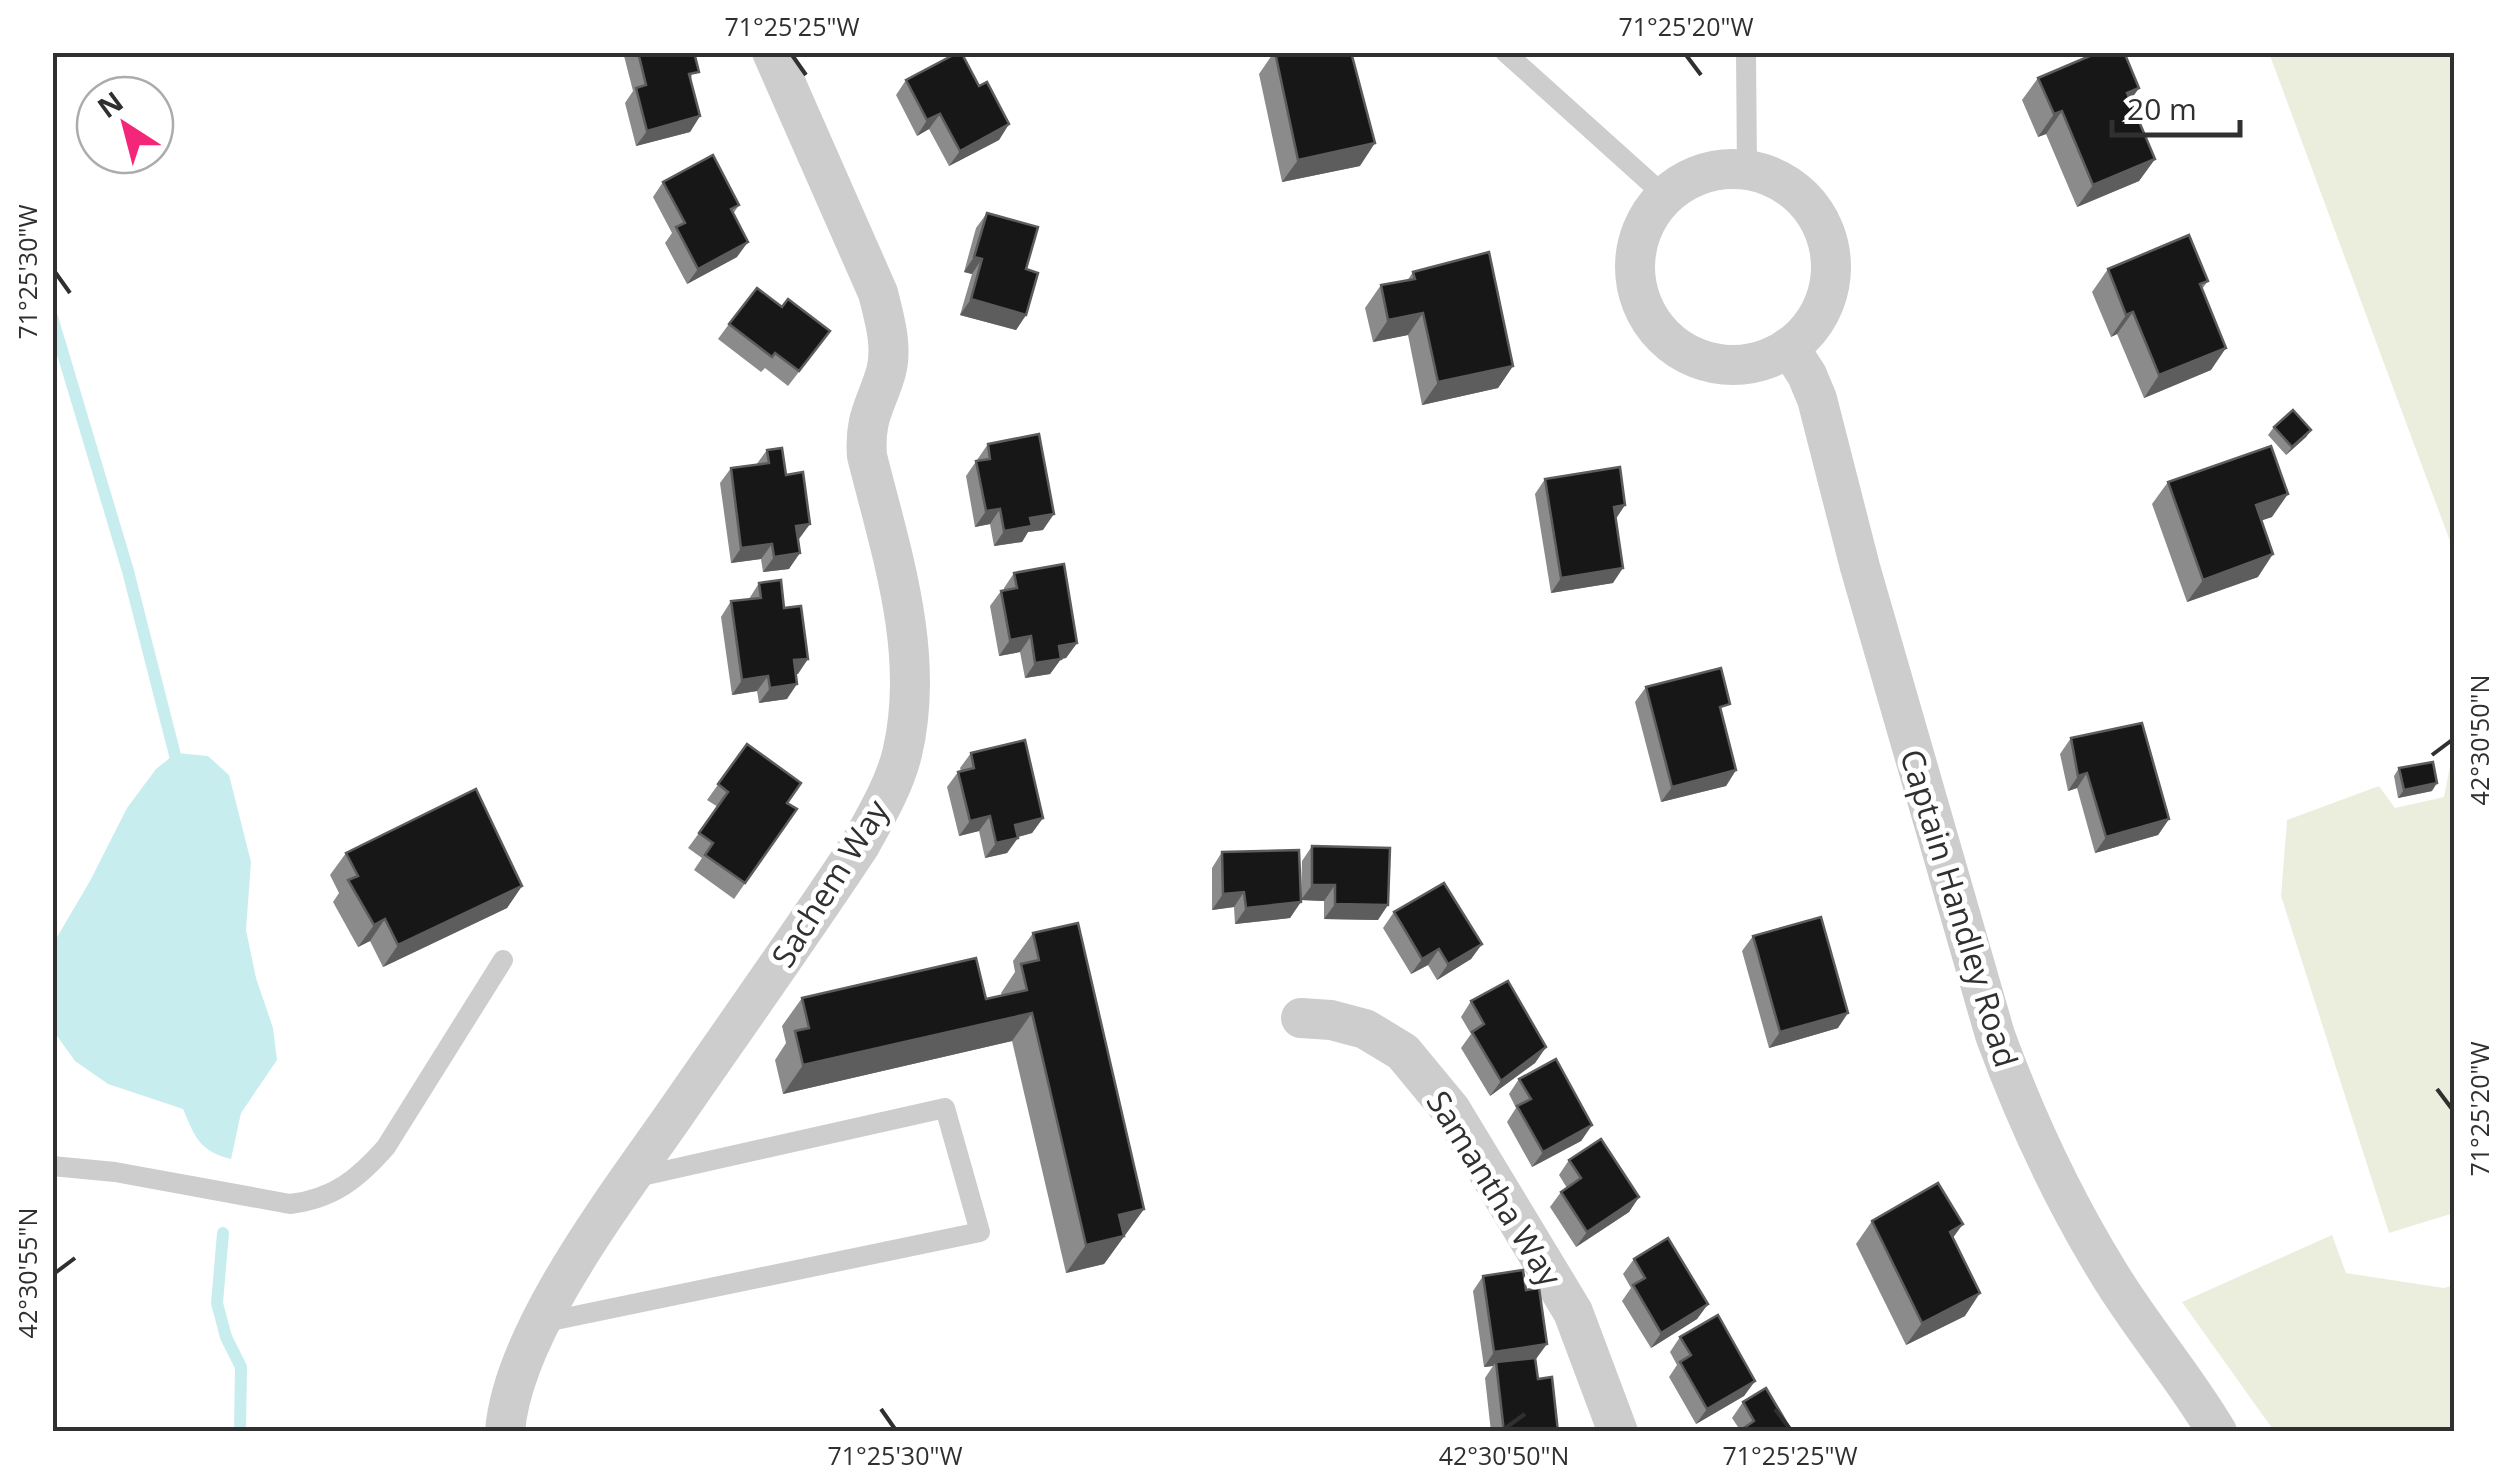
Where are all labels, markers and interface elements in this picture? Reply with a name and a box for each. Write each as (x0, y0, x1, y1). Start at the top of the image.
text: 71°25'25"W (725, 9, 860, 43)
text: 71°25'20"W (1619, 9, 1754, 43)
north arrow (75, 75, 175, 175)
scale bar (2112, 75, 2240, 137)
text: N (89, 82, 130, 126)
text: 20 m (2127, 88, 2197, 129)
text: 71°25'30"W (10, 205, 44, 340)
text: 42°30'50"N (2462, 675, 2496, 805)
street label: Captain Handley Road (1891, 744, 2029, 1072)
street label: Sachem Way (761, 790, 898, 975)
text: 71°25'20"W (2462, 1042, 2496, 1177)
street label: Samantha Way (1418, 1082, 1573, 1295)
text: 42°30'55"N (10, 1208, 44, 1338)
text: 71°25'30"W (828, 1438, 963, 1472)
text: 42°30'50"N (1439, 1438, 1569, 1472)
text: 71°25'25"W (1723, 1438, 1858, 1472)

